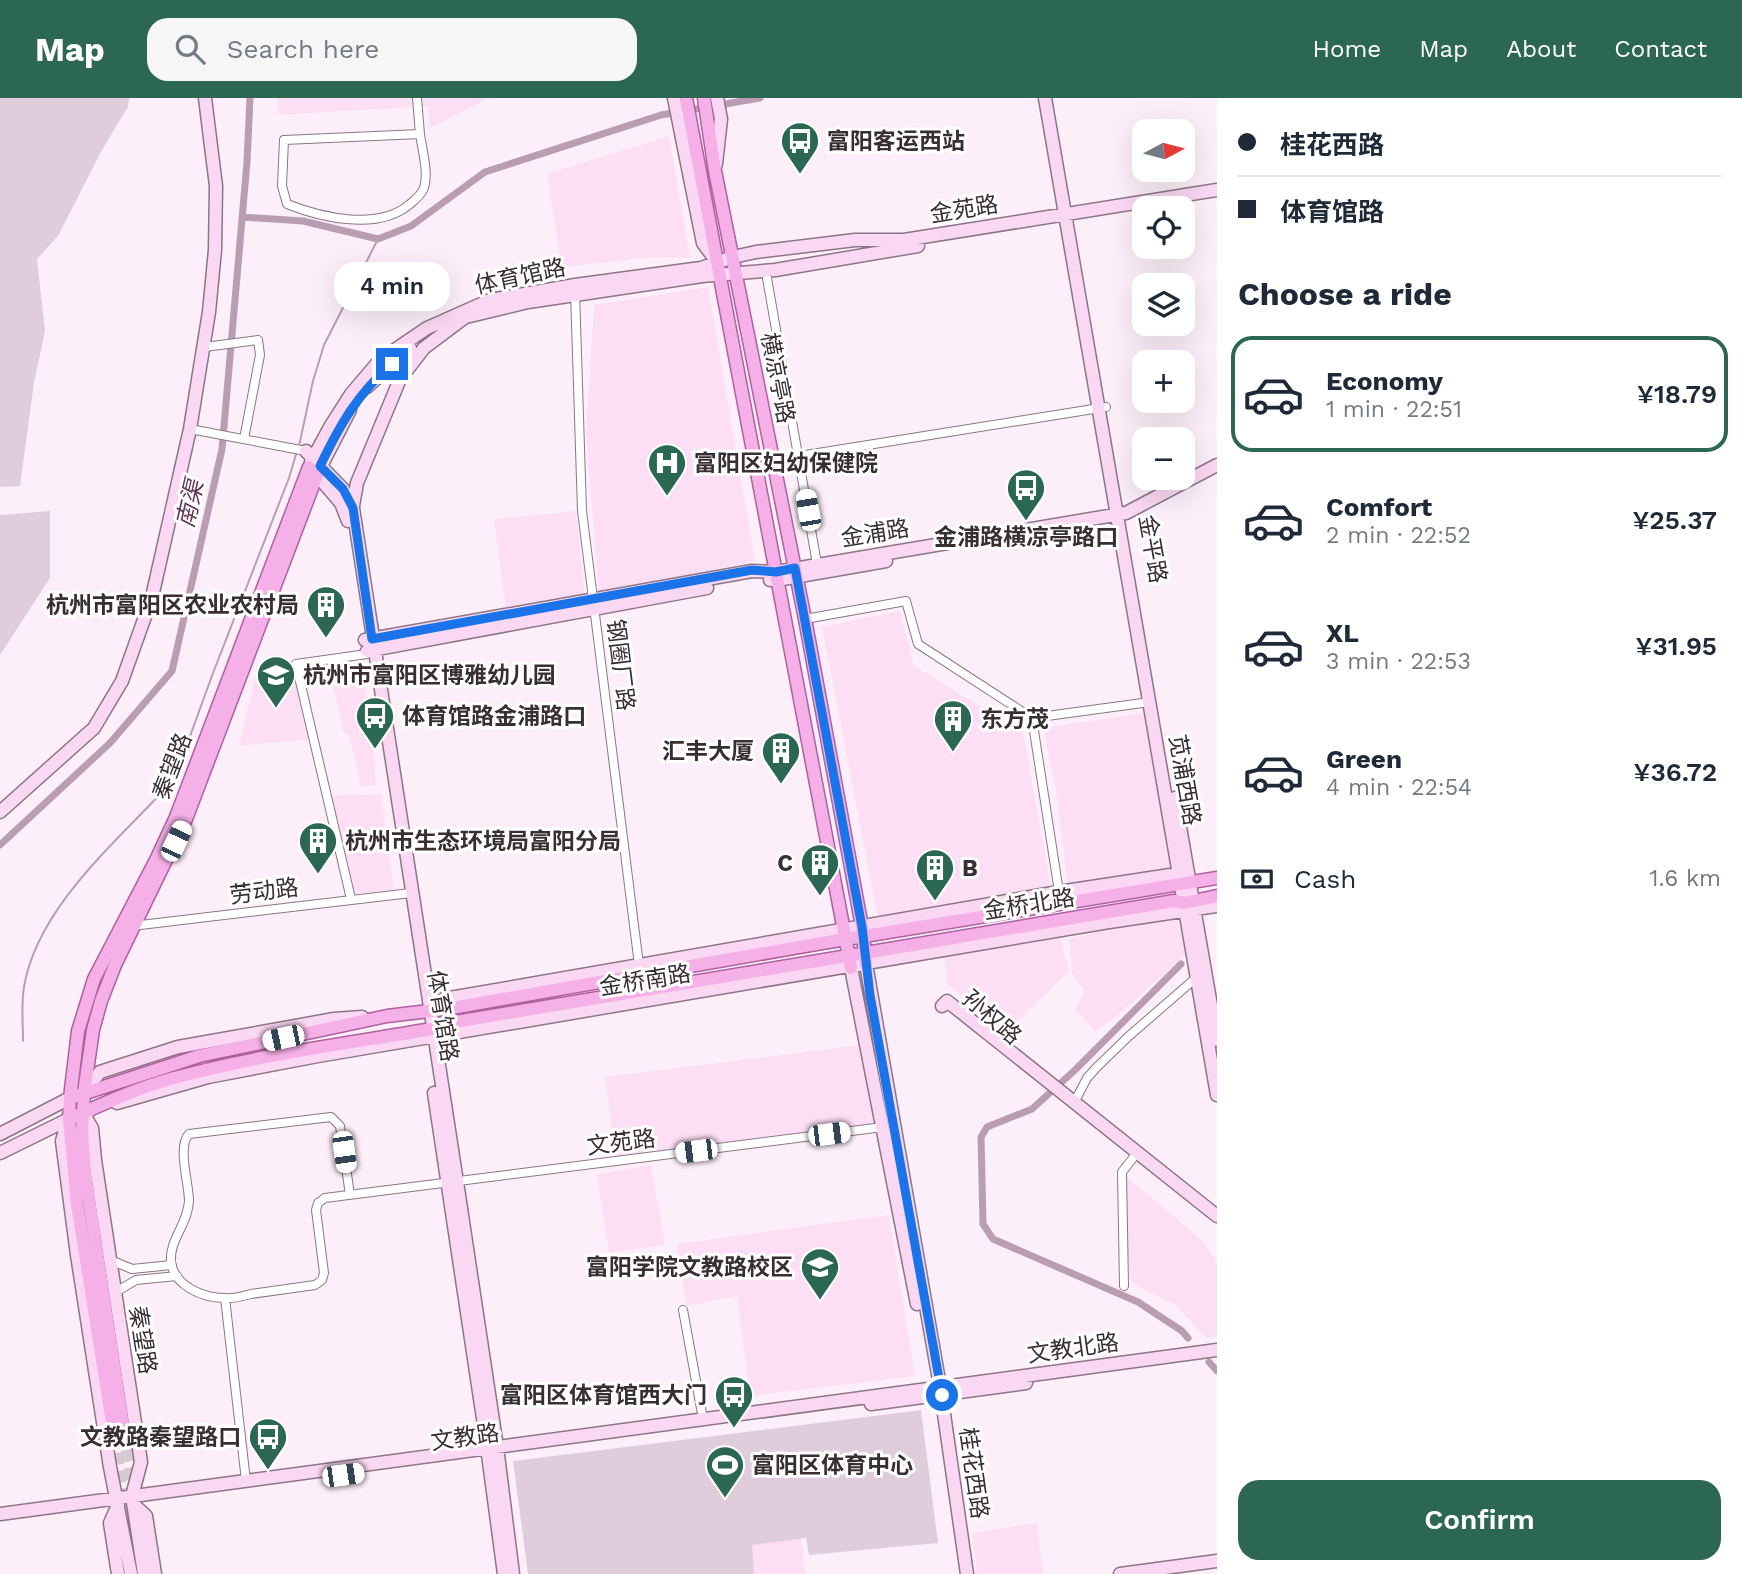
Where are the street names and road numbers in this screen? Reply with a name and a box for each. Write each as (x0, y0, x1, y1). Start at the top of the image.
street label: 金苑路 (928, 191, 1000, 228)
street label: 体育馆路 (472, 254, 568, 299)
street label: 横凉亭路 (755, 330, 800, 426)
street label: 金平路 (1133, 513, 1172, 585)
street label: 金浦路 (839, 515, 911, 552)
street label: 钢圈厂路 (601, 618, 640, 712)
street label: 秦望路 (147, 729, 197, 803)
street label: 苋浦西路 (1163, 732, 1206, 828)
street label: 劳动路 (228, 874, 300, 909)
street label: 金桥北路 (982, 884, 1077, 925)
street label: 金桥南路 (598, 960, 693, 1001)
street label: 体育馆路 (422, 969, 463, 1064)
street label: 孙权路 (957, 985, 1027, 1050)
street label: 文苑路 (585, 1125, 657, 1160)
street label: 秦望路 (124, 1304, 161, 1376)
street label: 文教北路 (1026, 1329, 1121, 1368)
street label: 文教路 (429, 1419, 501, 1456)
street label: 桂花西路 (954, 1426, 993, 1521)

